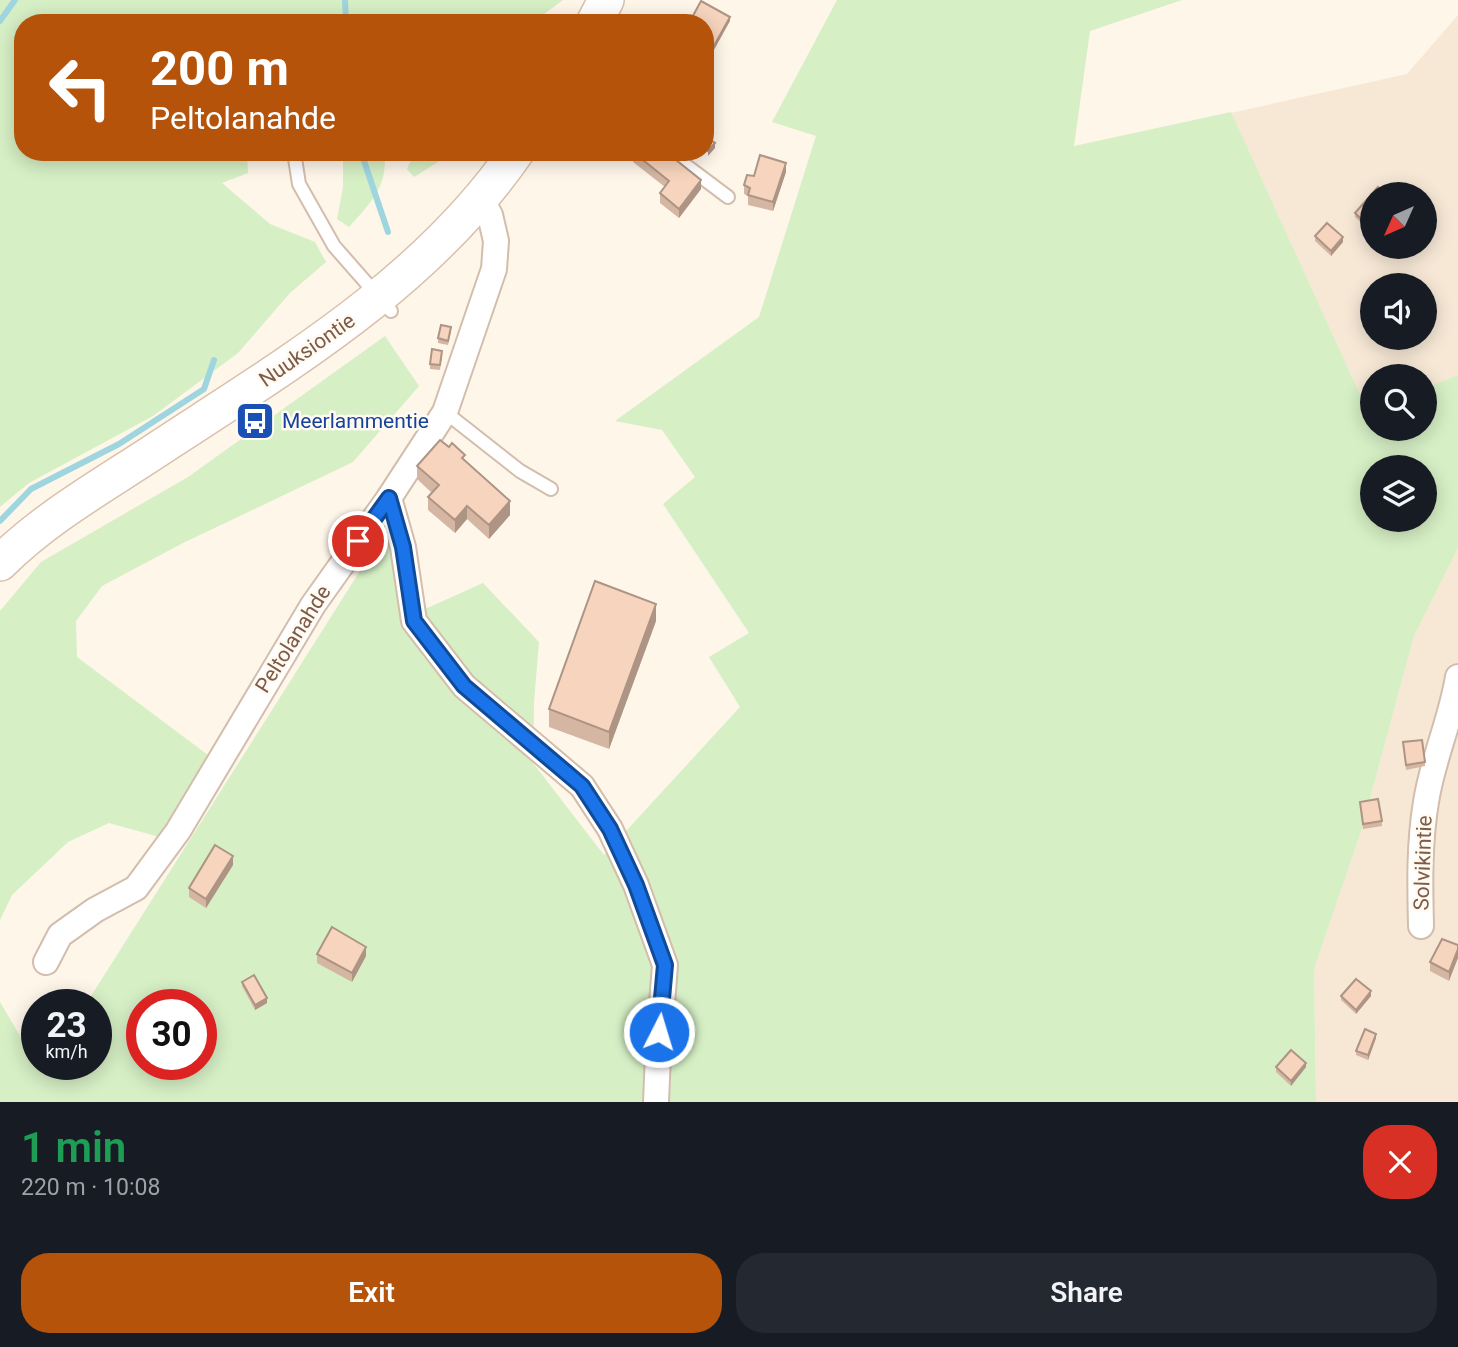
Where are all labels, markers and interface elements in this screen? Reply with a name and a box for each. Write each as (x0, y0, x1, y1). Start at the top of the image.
text: 200 m (150, 40, 289, 97)
icon: left (35, 42, 126, 133)
text: Peltolanahde (150, 99, 336, 137)
north arrow (1360, 182, 1437, 259)
map controls (1360, 182, 1437, 532)
button: sound (1360, 273, 1437, 350)
street label: Nuuksiontie (254, 308, 360, 392)
button: search (1360, 364, 1437, 441)
bus stop icon: Meerlammentie (234, 400, 276, 442)
place label: Meerlammentie (282, 409, 429, 433)
button: layers (1360, 455, 1437, 532)
pin (328, 511, 388, 571)
icon: arrive (339, 522, 377, 560)
street label: Peltolanahde (250, 581, 336, 697)
street label: Solvikintie (1409, 815, 1437, 911)
speed limit sign: 30 (126, 989, 217, 1080)
position arrow (622, 995, 696, 1069)
text: 23 (46, 1005, 87, 1046)
text: km/h (45, 1041, 88, 1062)
text: 1 min (21, 1123, 126, 1172)
button: close (1363, 1125, 1437, 1199)
text: 220 m · 10:08 (21, 1174, 160, 1201)
button: Exit (21, 1253, 722, 1333)
button: Share (736, 1253, 1437, 1333)

